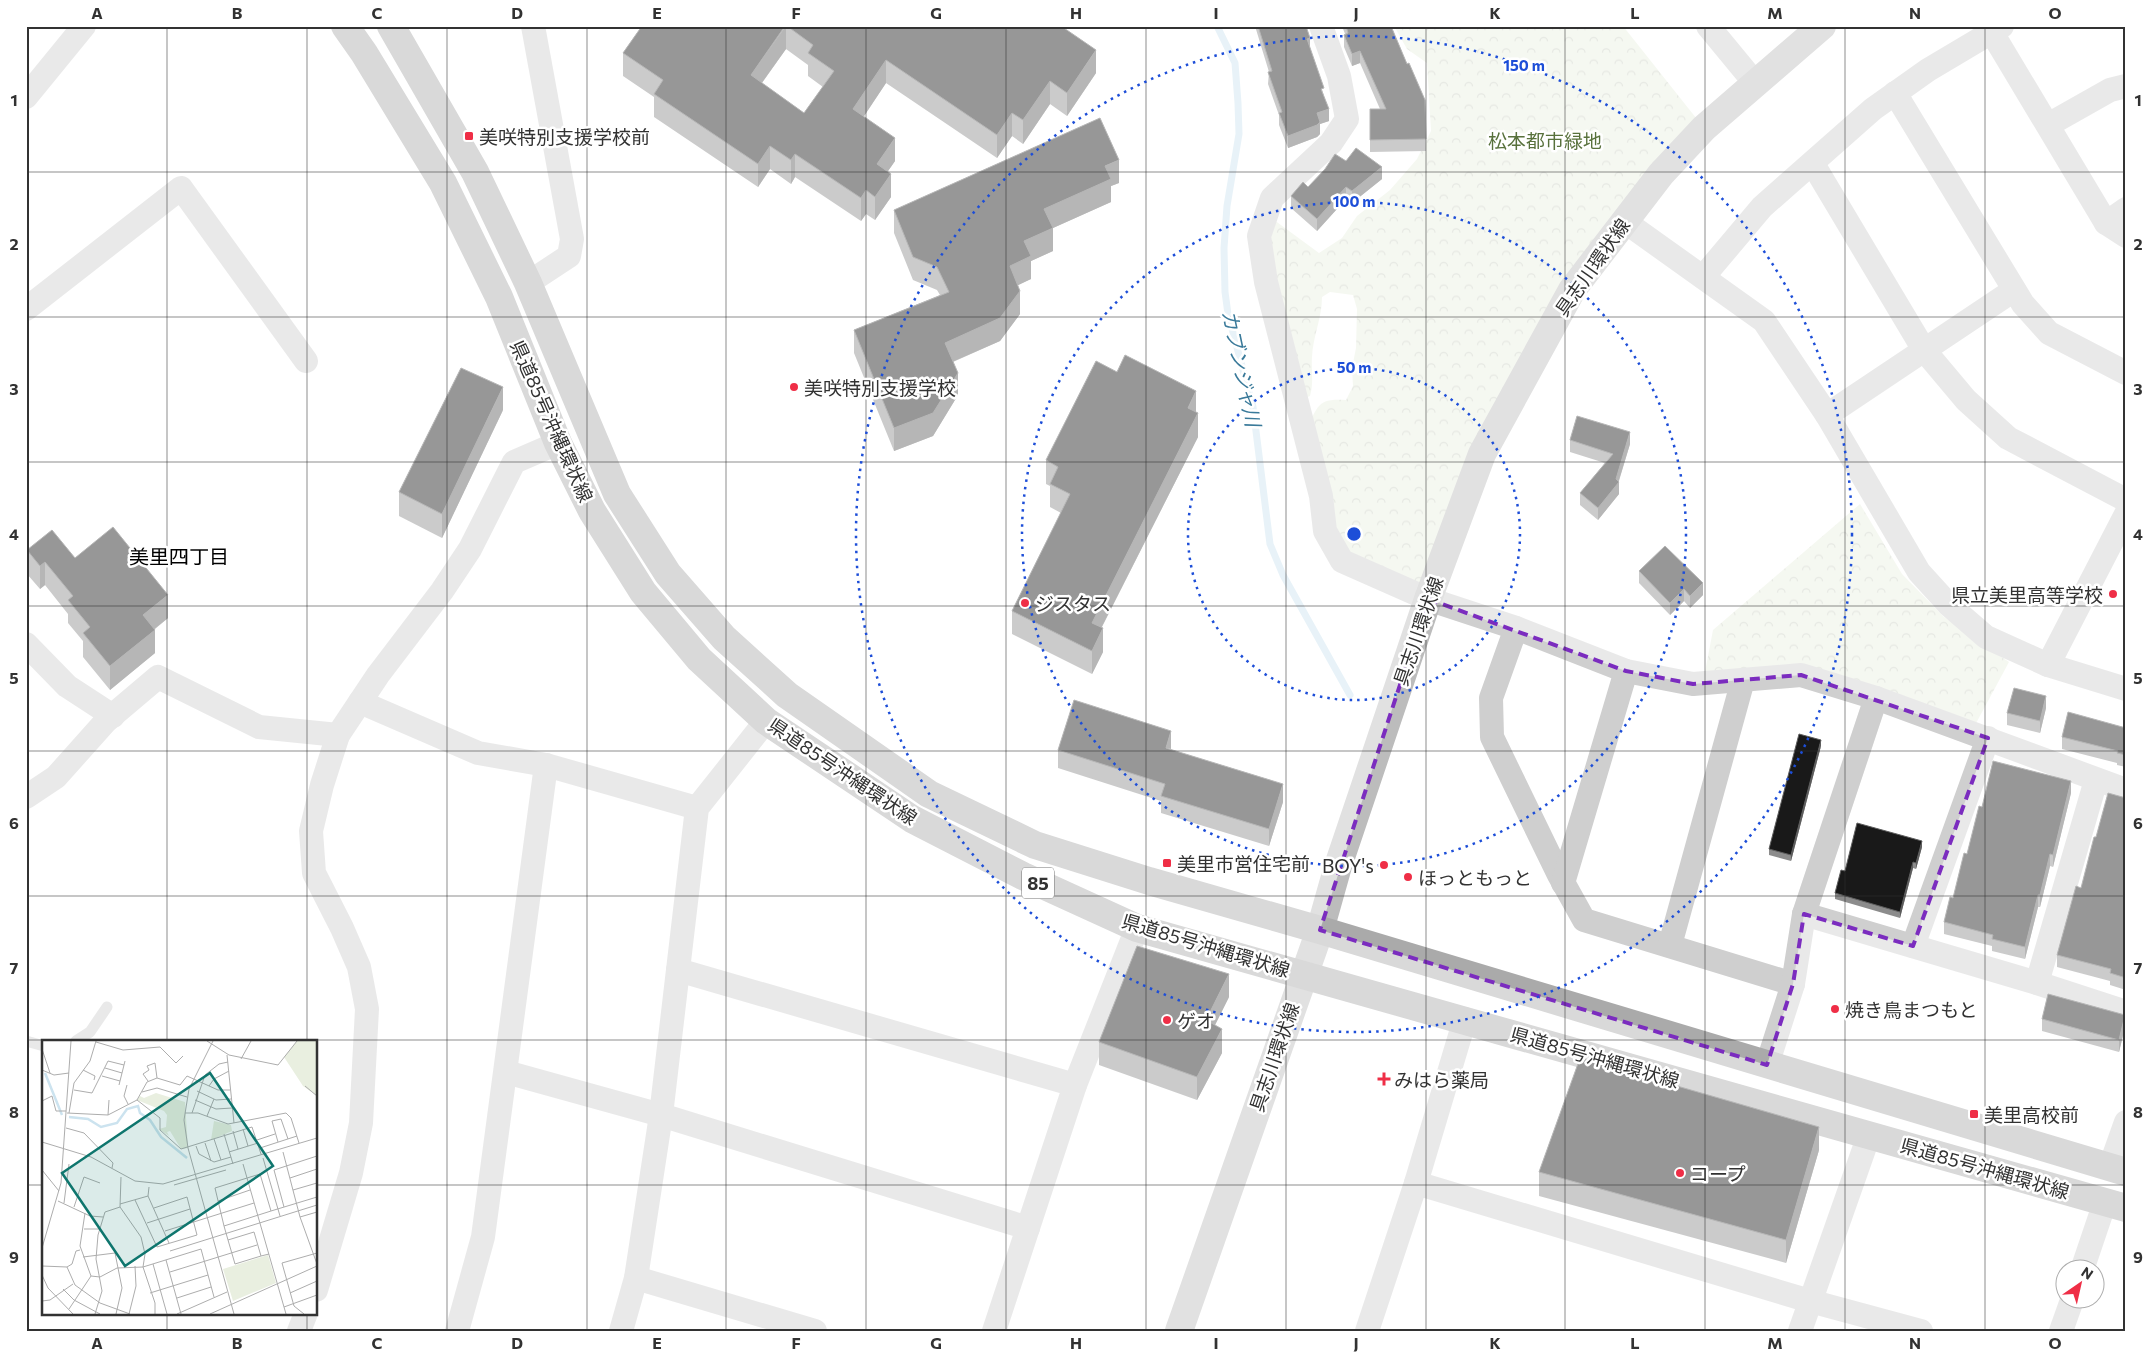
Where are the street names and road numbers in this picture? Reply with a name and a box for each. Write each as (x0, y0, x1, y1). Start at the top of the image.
street label: 具志川環状線 (1550, 214, 1634, 320)
street label: 県道85号沖縄環状線 (506, 337, 598, 505)
street label: 具志川環状線 (1389, 573, 1447, 689)
street label: 県道85号沖縄環状線 (764, 713, 922, 829)
road number: 85 (1022, 868, 1054, 898)
street label: 県道85号沖縄環状線 (1119, 908, 1293, 982)
street label: 具志川環状線 (1245, 999, 1303, 1115)
street label: 県道85号沖縄環状線 (1508, 1022, 1682, 1092)
street label: 県道85号沖縄環状線 (1898, 1133, 2072, 1203)

